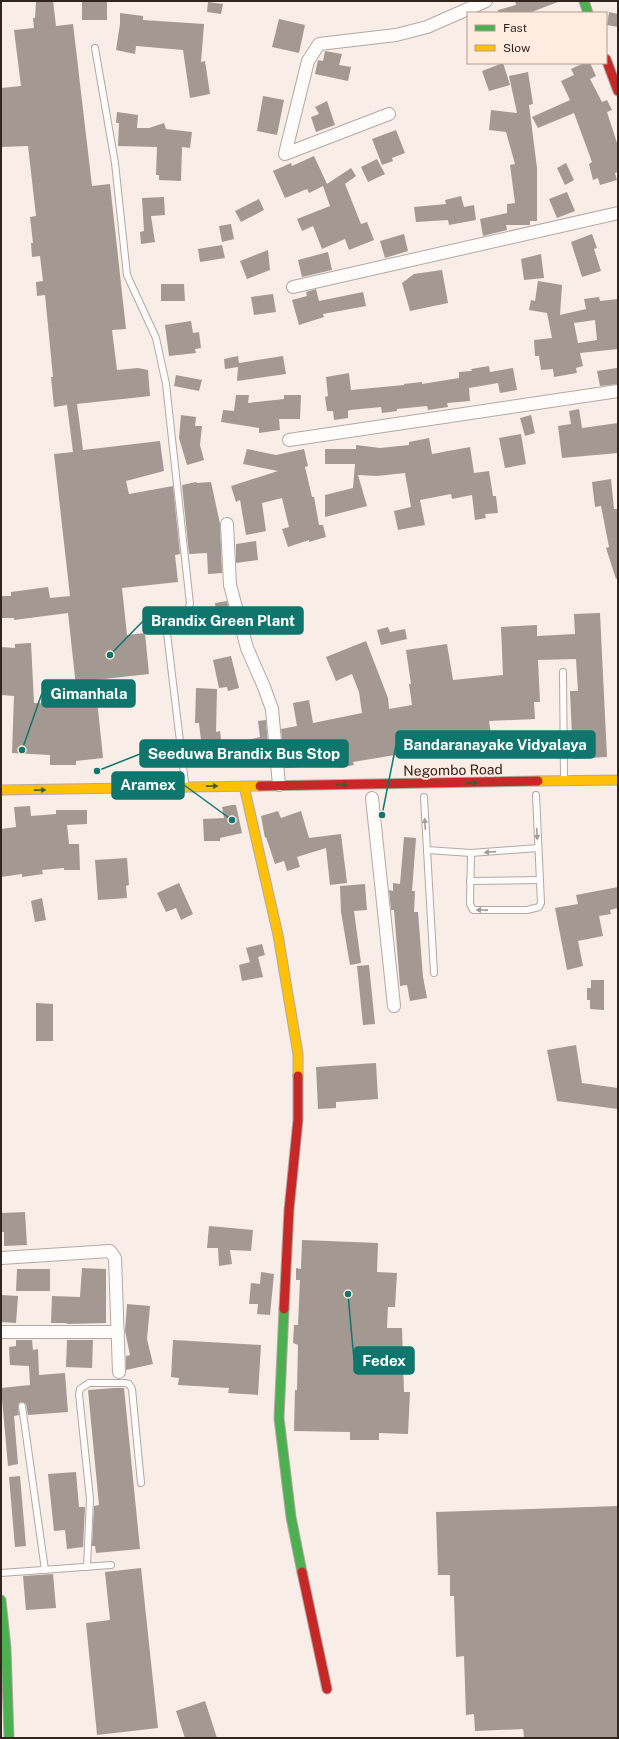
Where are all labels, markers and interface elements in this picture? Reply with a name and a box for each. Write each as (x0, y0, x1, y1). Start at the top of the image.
legend (467, 12, 607, 64)
text: Fast (503, 21, 528, 35)
text: Slow (503, 41, 531, 55)
callout: Brandix Green Plant (143, 607, 303, 634)
text: Brandix Green Plant (151, 612, 295, 629)
callout: Gimanhala (42, 680, 135, 707)
text: Gimanhala (51, 685, 127, 702)
callout: Bandaranayake Vidyalaya (396, 731, 595, 758)
text: Bandaranayake Vidyalaya (403, 736, 587, 753)
callout: Seeduwa Brandix Bus Stop (140, 740, 348, 767)
text: Seeduwa Brandix Bus Stop (148, 745, 340, 762)
street label: Negombo Road (403, 761, 503, 779)
callout: Aramex (112, 772, 184, 799)
text: Aramex (120, 776, 176, 793)
one-way arrow (466, 780, 478, 787)
one-way arrow (336, 782, 349, 788)
one-way arrow (206, 783, 219, 789)
one-way arrow (34, 787, 47, 793)
one-way arrow (422, 818, 429, 830)
one-way arrow (534, 828, 540, 841)
one-way arrow (484, 848, 496, 855)
one-way arrow (475, 907, 488, 913)
callout: Fedex (354, 1347, 414, 1374)
text: Fedex (362, 1352, 406, 1369)

